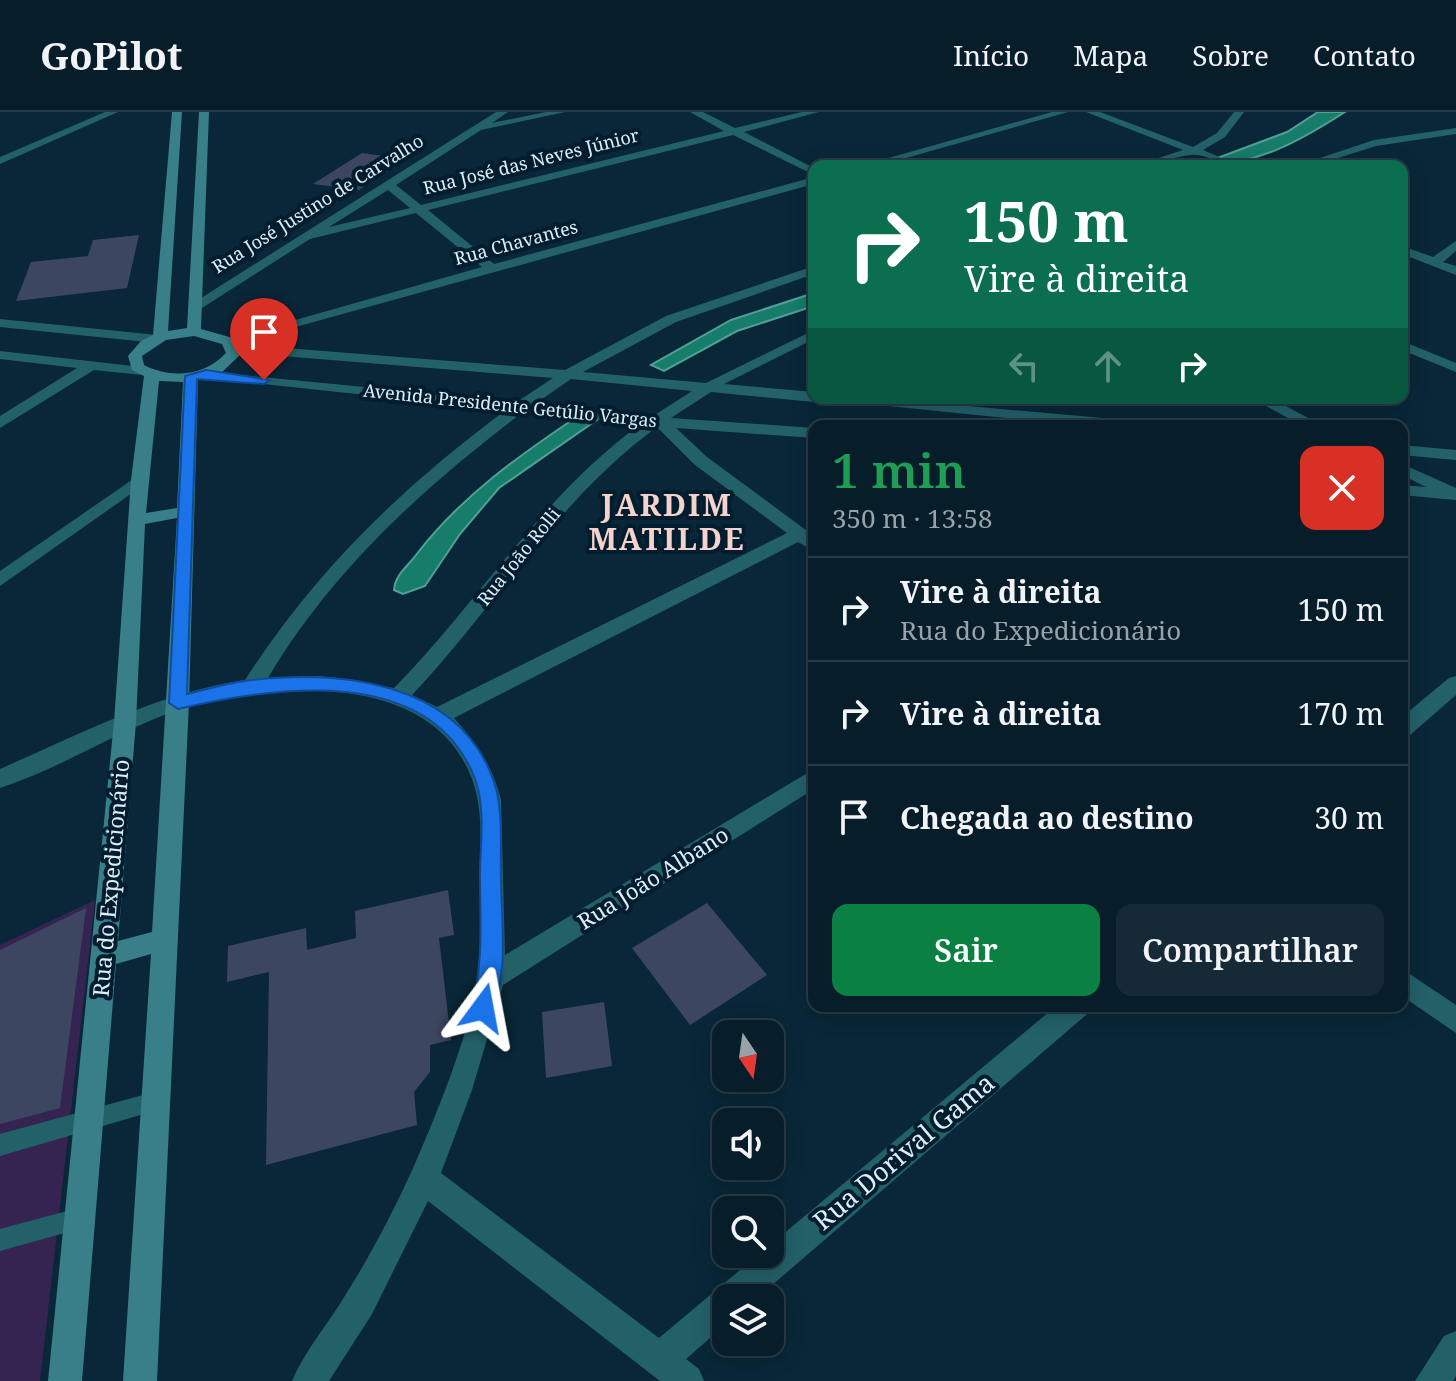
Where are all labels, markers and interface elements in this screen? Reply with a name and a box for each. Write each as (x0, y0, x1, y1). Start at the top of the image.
text: GoPilot (40, 29, 182, 81)
text: Início (953, 36, 1029, 74)
text: Mapa (1073, 36, 1148, 74)
text: Sobre (1192, 36, 1269, 74)
text: Contato (1313, 36, 1416, 74)
street label: Rua José das Neves Júnior (420, 122, 642, 199)
street label: Rua José Justino de Carvalho (207, 128, 428, 278)
text: 150 m (964, 182, 1129, 258)
icon: right (832, 192, 936, 296)
street label: Rua Chavantes (451, 214, 580, 270)
text: Vire à direita (964, 254, 1189, 303)
pin (230, 298, 298, 380)
icon: arrive (242, 310, 286, 354)
icon: left (1002, 344, 1046, 388)
icon: ahead (1086, 344, 1130, 388)
icon: right (1170, 344, 1214, 388)
street label: Avenida Presidente Getúlio Vargas (362, 378, 658, 432)
text: 1 min (832, 437, 966, 502)
button: close (1300, 446, 1384, 530)
district label: JARDIM MATILDE (588, 484, 746, 559)
text: 350 m · 13:58 (832, 500, 993, 536)
street label: Rua João Rolli (471, 502, 565, 610)
text: Vire à direita (900, 571, 1102, 612)
icon: right (832, 587, 876, 631)
text: 150 m (1298, 589, 1384, 630)
text: Rua do Expedicionário (900, 612, 1181, 648)
icon: right (832, 691, 876, 735)
text: Vire à direita (900, 693, 1102, 734)
text: 170 m (1298, 693, 1384, 734)
street label: Rua do Expedicionário (85, 758, 135, 998)
icon: arrive (832, 795, 876, 839)
text: Chegada ao destino (900, 797, 1194, 838)
text: 30 m (1314, 797, 1384, 838)
street label: Rua João Albano (571, 819, 734, 936)
button: Sair (832, 904, 1100, 996)
button: Compartilhar (1116, 904, 1384, 996)
position arrow (441, 966, 525, 1050)
north arrow (712, 1020, 784, 1092)
map controls (712, 1020, 784, 1356)
street label: Rua Dorival Gama (805, 1065, 1002, 1238)
button: sound (712, 1108, 784, 1180)
button: search (712, 1196, 784, 1268)
button: layers (712, 1284, 784, 1356)

